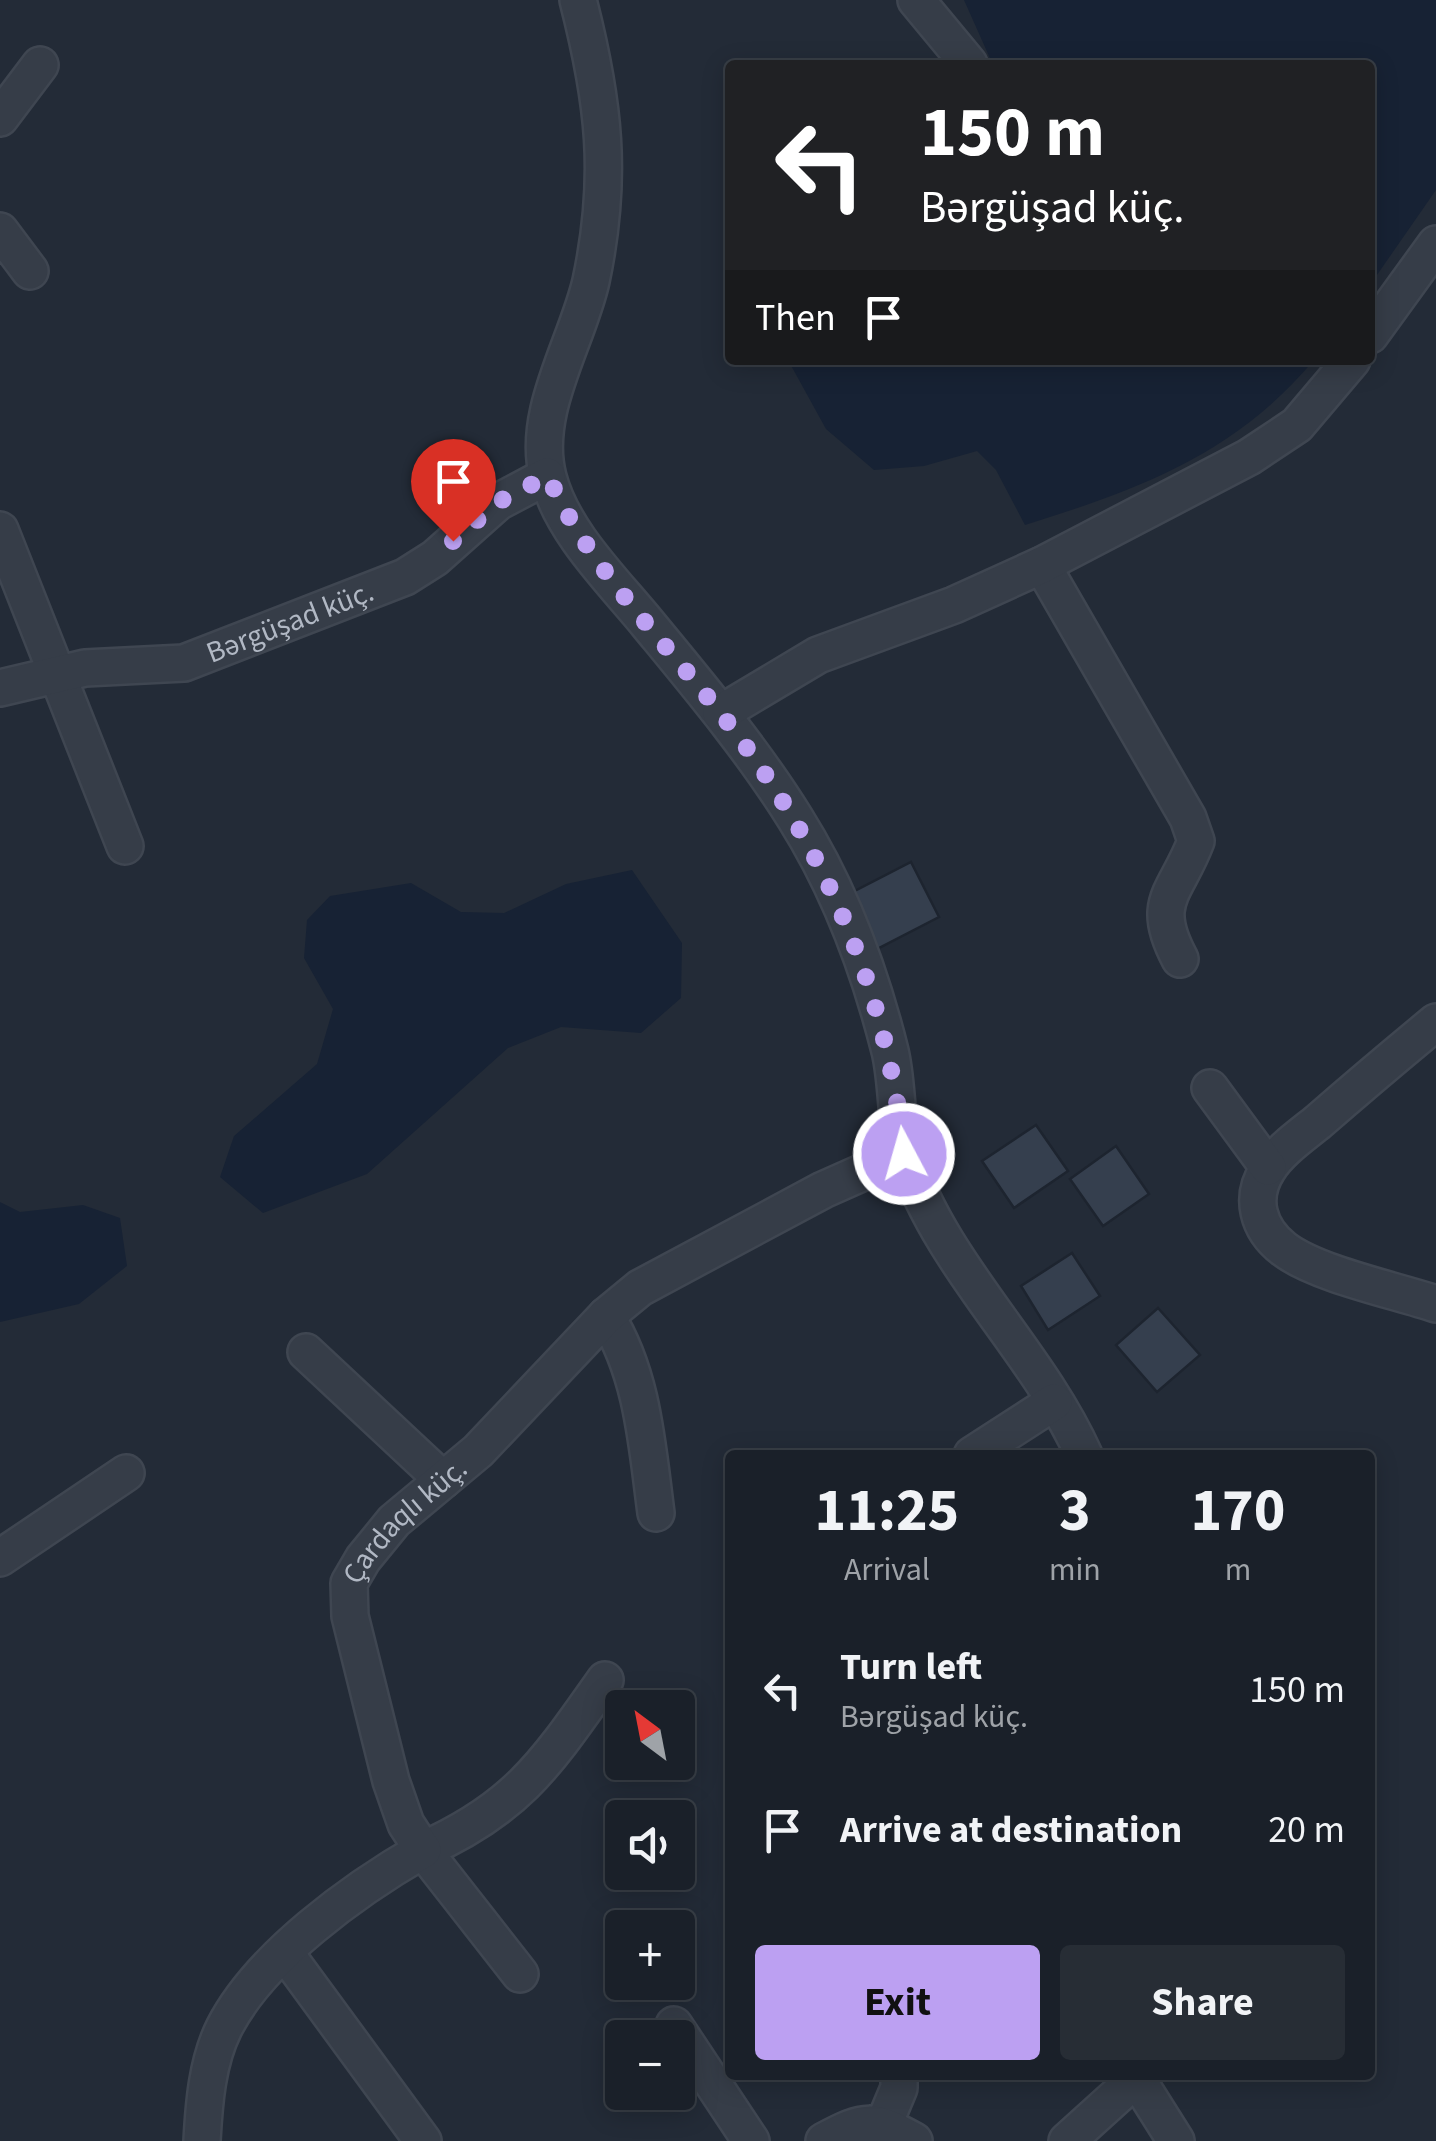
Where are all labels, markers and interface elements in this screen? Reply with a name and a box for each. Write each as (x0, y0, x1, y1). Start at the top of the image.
text: 150 m (920, 83, 1105, 183)
icon: left (755, 100, 885, 230)
text: Bərgüşad küç. (920, 176, 1184, 240)
icon: arrive (856, 290, 911, 345)
text: Then (755, 291, 836, 345)
pin (411, 439, 496, 542)
icon: arrive (426, 454, 481, 509)
street label: Bərgüşad küç. (200, 570, 380, 674)
position arrow (852, 1102, 956, 1206)
street label: Çardaqlı küç. (332, 1448, 477, 1592)
text: 11:25 (815, 1469, 959, 1554)
text: 3 (1059, 1469, 1091, 1554)
text: 170 (1190, 1469, 1285, 1554)
text: Arrival (844, 1547, 930, 1593)
text: min (1049, 1547, 1101, 1593)
text: m (1225, 1547, 1251, 1593)
text: Turn left (840, 1640, 982, 1694)
icon: left (755, 1663, 810, 1718)
text: 150 m (1249, 1663, 1345, 1717)
north arrow (605, 1690, 695, 1780)
map controls (605, 1690, 695, 2110)
text: Bərgüşad küç. (840, 1694, 1028, 1740)
button: sound (605, 1800, 695, 1890)
icon: arrive (755, 1803, 810, 1858)
text: Arrive at destination (840, 1803, 1182, 1857)
text: 20 m (1268, 1803, 1345, 1857)
button: + (605, 1910, 695, 2000)
button: Exit (755, 1945, 1040, 2060)
button: Share (1060, 1945, 1345, 2060)
button: − (605, 2020, 695, 2110)

